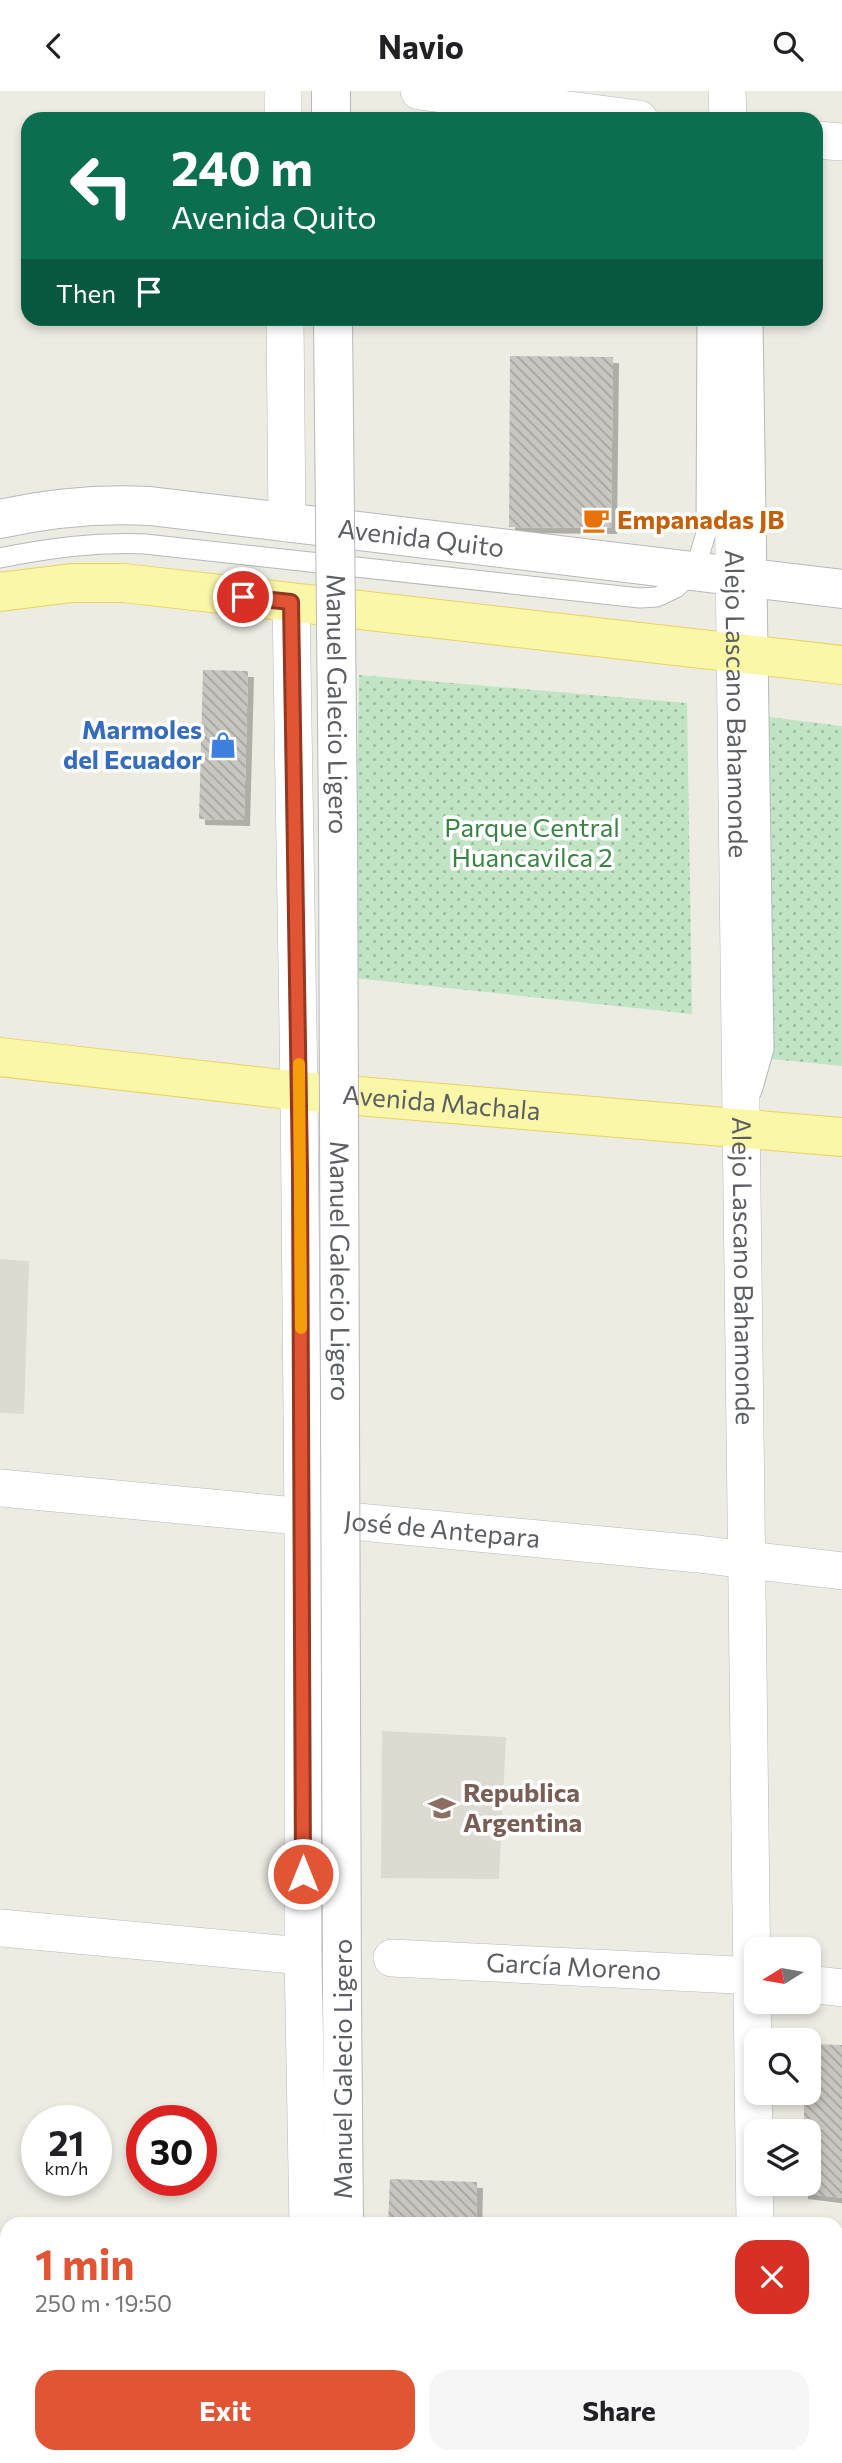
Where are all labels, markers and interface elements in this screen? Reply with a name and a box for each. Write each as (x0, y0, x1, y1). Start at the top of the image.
text: Navio (378, 26, 464, 66)
icon: back (35, 27, 73, 65)
icon: search (769, 27, 807, 65)
text: 240 m (171, 136, 313, 196)
icon: left (56, 140, 147, 231)
text: Avenida Quito (171, 196, 377, 236)
icon: arrive (130, 273, 168, 311)
text: Then (56, 277, 116, 308)
place label: Empanadas JB (617, 503, 785, 534)
cafe icon: Empanadas JB (581, 505, 611, 535)
street label: Avenida Quito (336, 512, 506, 562)
street label: Alejo Lascano Bahamonde (720, 550, 755, 858)
pin (213, 567, 273, 627)
street label: Manuel Galecio Ligero (322, 573, 355, 834)
icon: arrive (224, 578, 262, 616)
place label: Marmoles del Ecuador (63, 713, 202, 774)
shop icon: Marmoles del Ecuador (208, 730, 238, 760)
park label: Parque Central Huancavilca 2 (444, 811, 620, 872)
street label: Avenida Machala (341, 1078, 542, 1125)
street label: Alejo Lascano Bahamonde (727, 1116, 762, 1425)
street label: Manuel Galecio Ligero (325, 1141, 357, 1401)
street label: José de Antepara (343, 1504, 542, 1553)
place label: Republica Argentina (463, 1776, 582, 1837)
school or university icon: Republica Argentina (427, 1793, 457, 1823)
position arrow (266, 1837, 340, 1911)
north arrow (744, 1937, 821, 2014)
map controls (744, 1937, 821, 2196)
street label: Manuel Galecio Ligero (326, 1939, 357, 2199)
street label: García Moreno (486, 1946, 662, 1985)
button: search (744, 2028, 821, 2105)
speed limit sign: 30 (126, 2105, 217, 2196)
button: layers (744, 2119, 821, 2196)
text: 21 (49, 2120, 84, 2163)
text: km/h (45, 2157, 88, 2179)
text: 1 min (35, 2237, 135, 2289)
button: close (735, 2240, 809, 2314)
text: 250 m · 19:50 (35, 2289, 172, 2317)
button: Exit (35, 2370, 415, 2450)
button: Share (429, 2370, 809, 2450)

